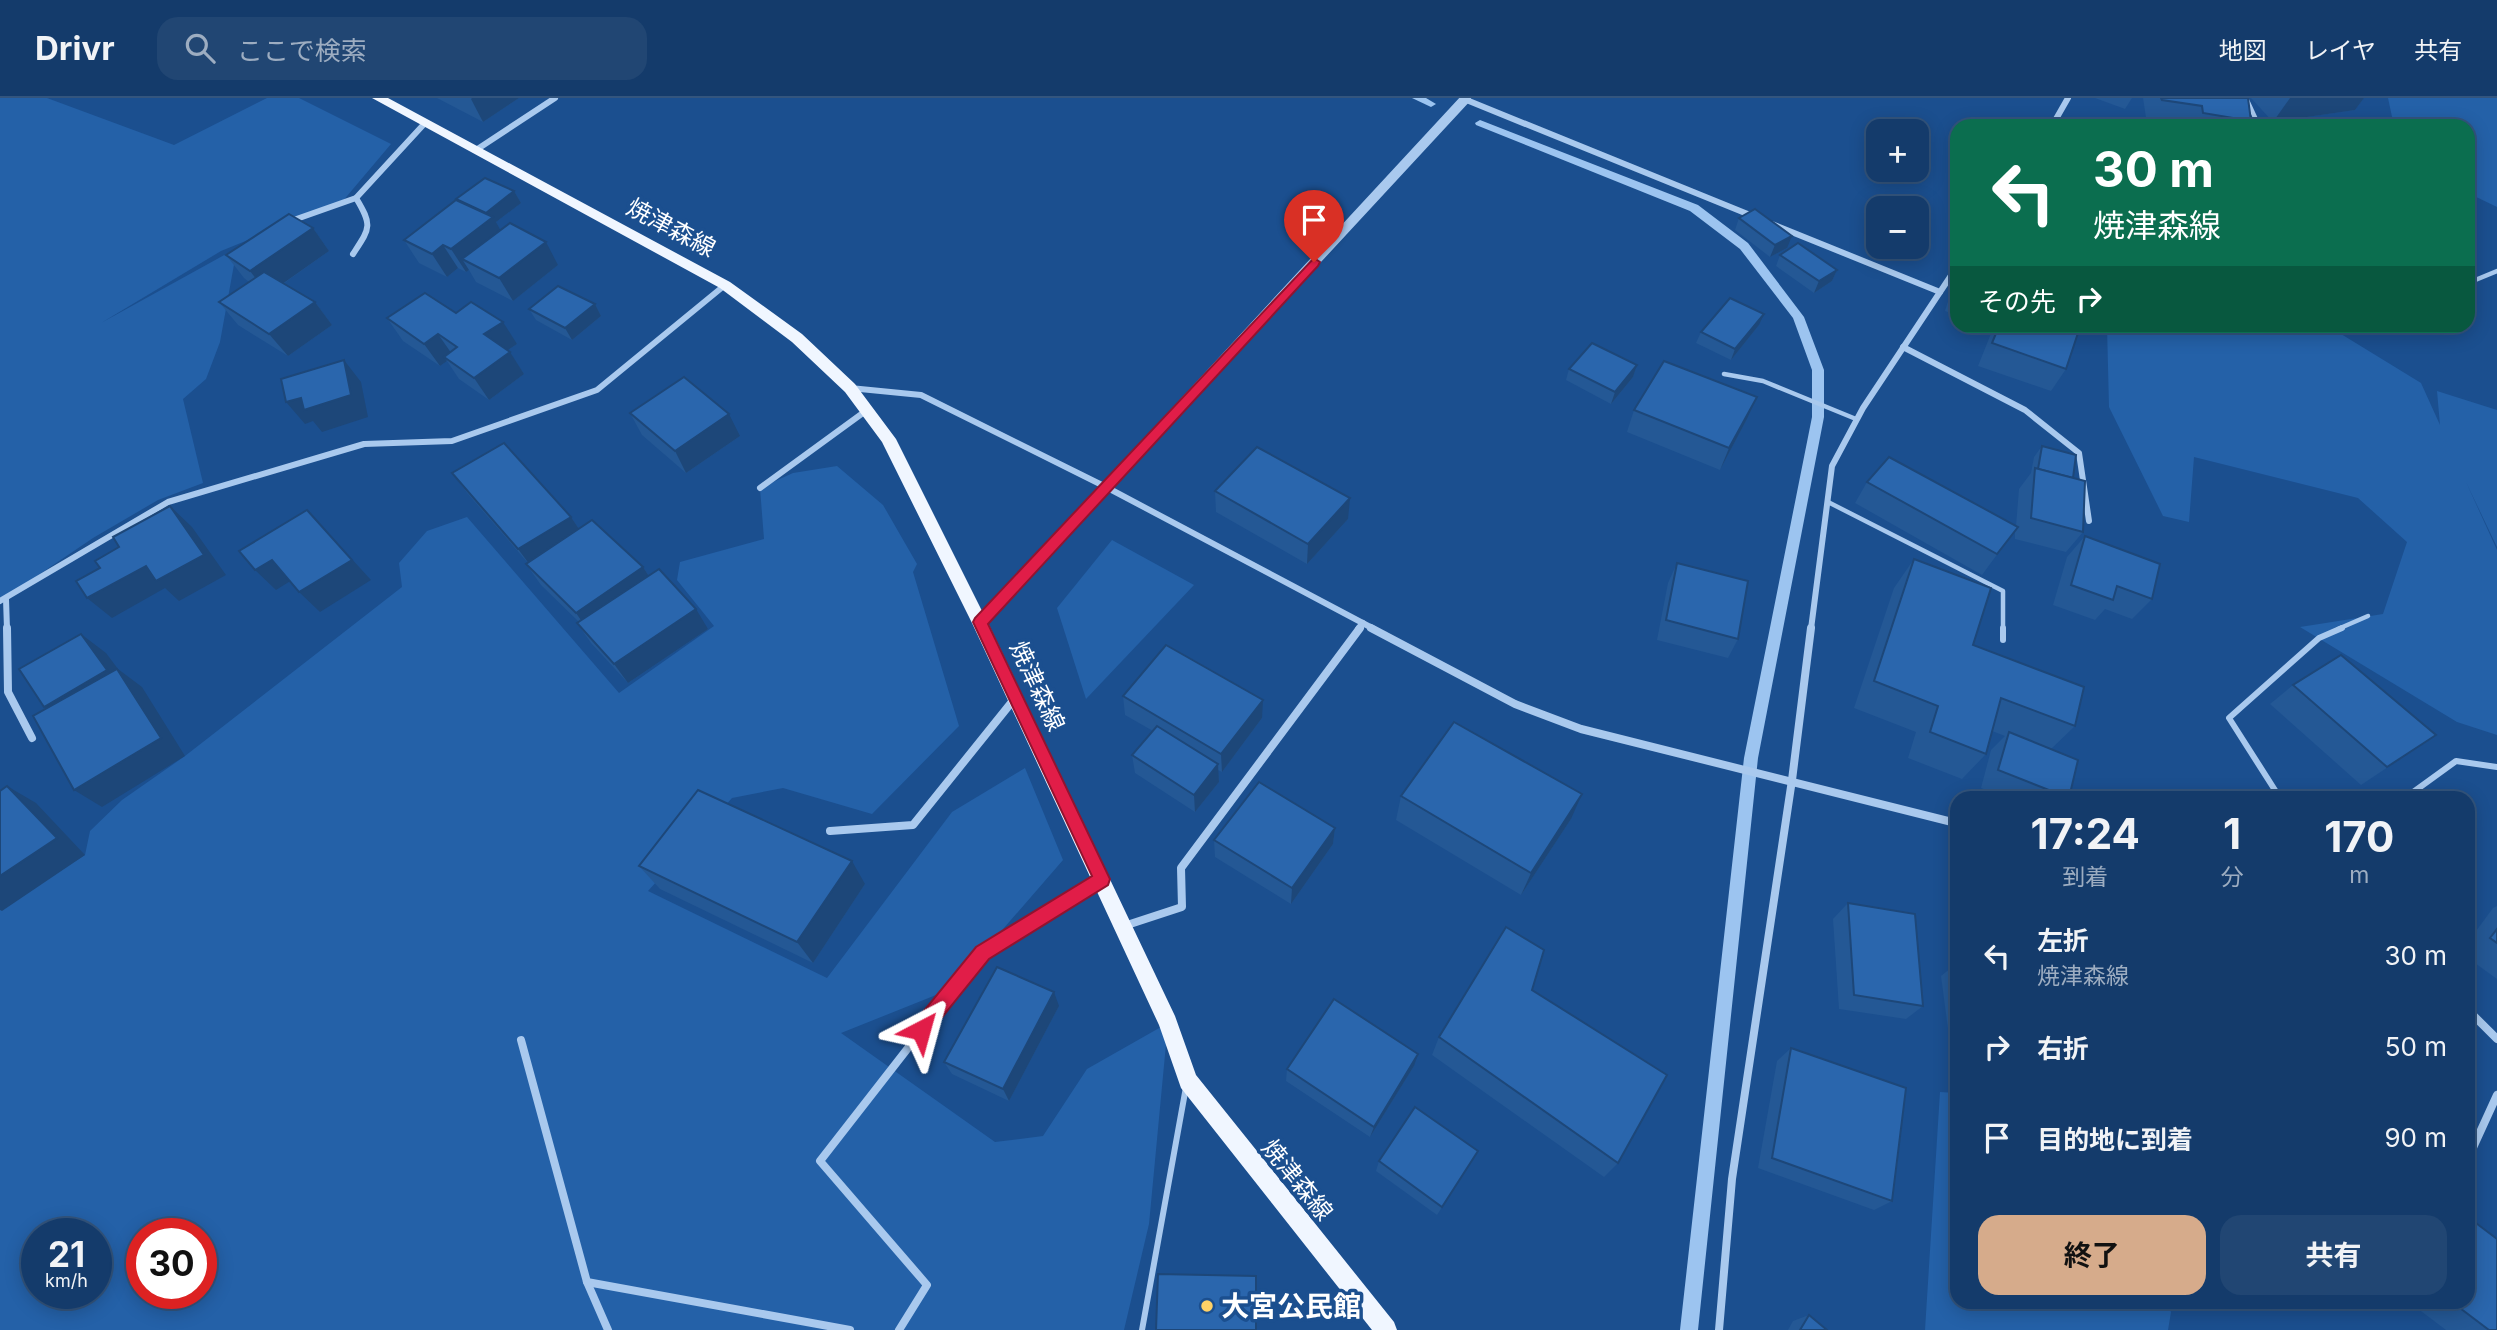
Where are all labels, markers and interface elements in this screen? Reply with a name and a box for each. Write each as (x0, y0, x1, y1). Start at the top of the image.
search box (157, 17, 647, 80)
text: Drivr (35, 28, 115, 68)
icon: search (181, 29, 219, 67)
text: ここで検索 (237, 35, 367, 66)
text: 地図 (2219, 36, 2267, 65)
text: レイヤ (2305, 36, 2376, 65)
text: 共有 (2414, 36, 2462, 65)
map controls (1866, 119, 1929, 259)
button: + (1866, 119, 1929, 182)
text: 30 m (2093, 140, 2214, 199)
icon: left (1978, 147, 2069, 238)
pin (1284, 190, 1344, 262)
street label: 焼津森線 (622, 192, 720, 263)
button: − (1866, 196, 1929, 259)
icon: arrive (1295, 201, 1333, 239)
text: 焼津森線 (2093, 206, 2221, 245)
icon: right (2070, 280, 2108, 318)
text: その先 (1978, 286, 2056, 317)
street label: 焼津森線 (1004, 636, 1071, 735)
text: 17:24 (2031, 808, 2140, 859)
text: 1 (2223, 808, 2241, 859)
text: 170 (2324, 811, 2394, 862)
text: m (2349, 861, 2369, 889)
text: 到着 (2062, 863, 2108, 891)
text: 分 (2221, 863, 2244, 891)
text: 左折 (2037, 925, 2089, 956)
icon: left (1978, 937, 2016, 975)
text: 30 m (2384, 940, 2447, 971)
text: 焼津森線 (2037, 962, 2129, 990)
position arrow (884, 993, 958, 1067)
icon: right (1978, 1028, 2016, 1066)
text: 50 m (2385, 1031, 2447, 1062)
text: 右折 (2037, 1033, 2089, 1064)
icon: arrive (1978, 1119, 2016, 1157)
text: 90 m (2384, 1122, 2447, 1153)
text: 目的地に到着 (2037, 1124, 2193, 1155)
street label: 焼津森線 (1256, 1133, 1339, 1226)
button: 終了 (1978, 1215, 2206, 1295)
button: 共有 (2220, 1215, 2447, 1295)
speed limit sign: 30 (126, 1218, 217, 1309)
text: 21 (48, 1233, 85, 1275)
text: km/h (45, 1270, 88, 1291)
place label: 大宮公民館 (1221, 1289, 1361, 1323)
marker: 大宮公民館 (1199, 1298, 1215, 1314)

